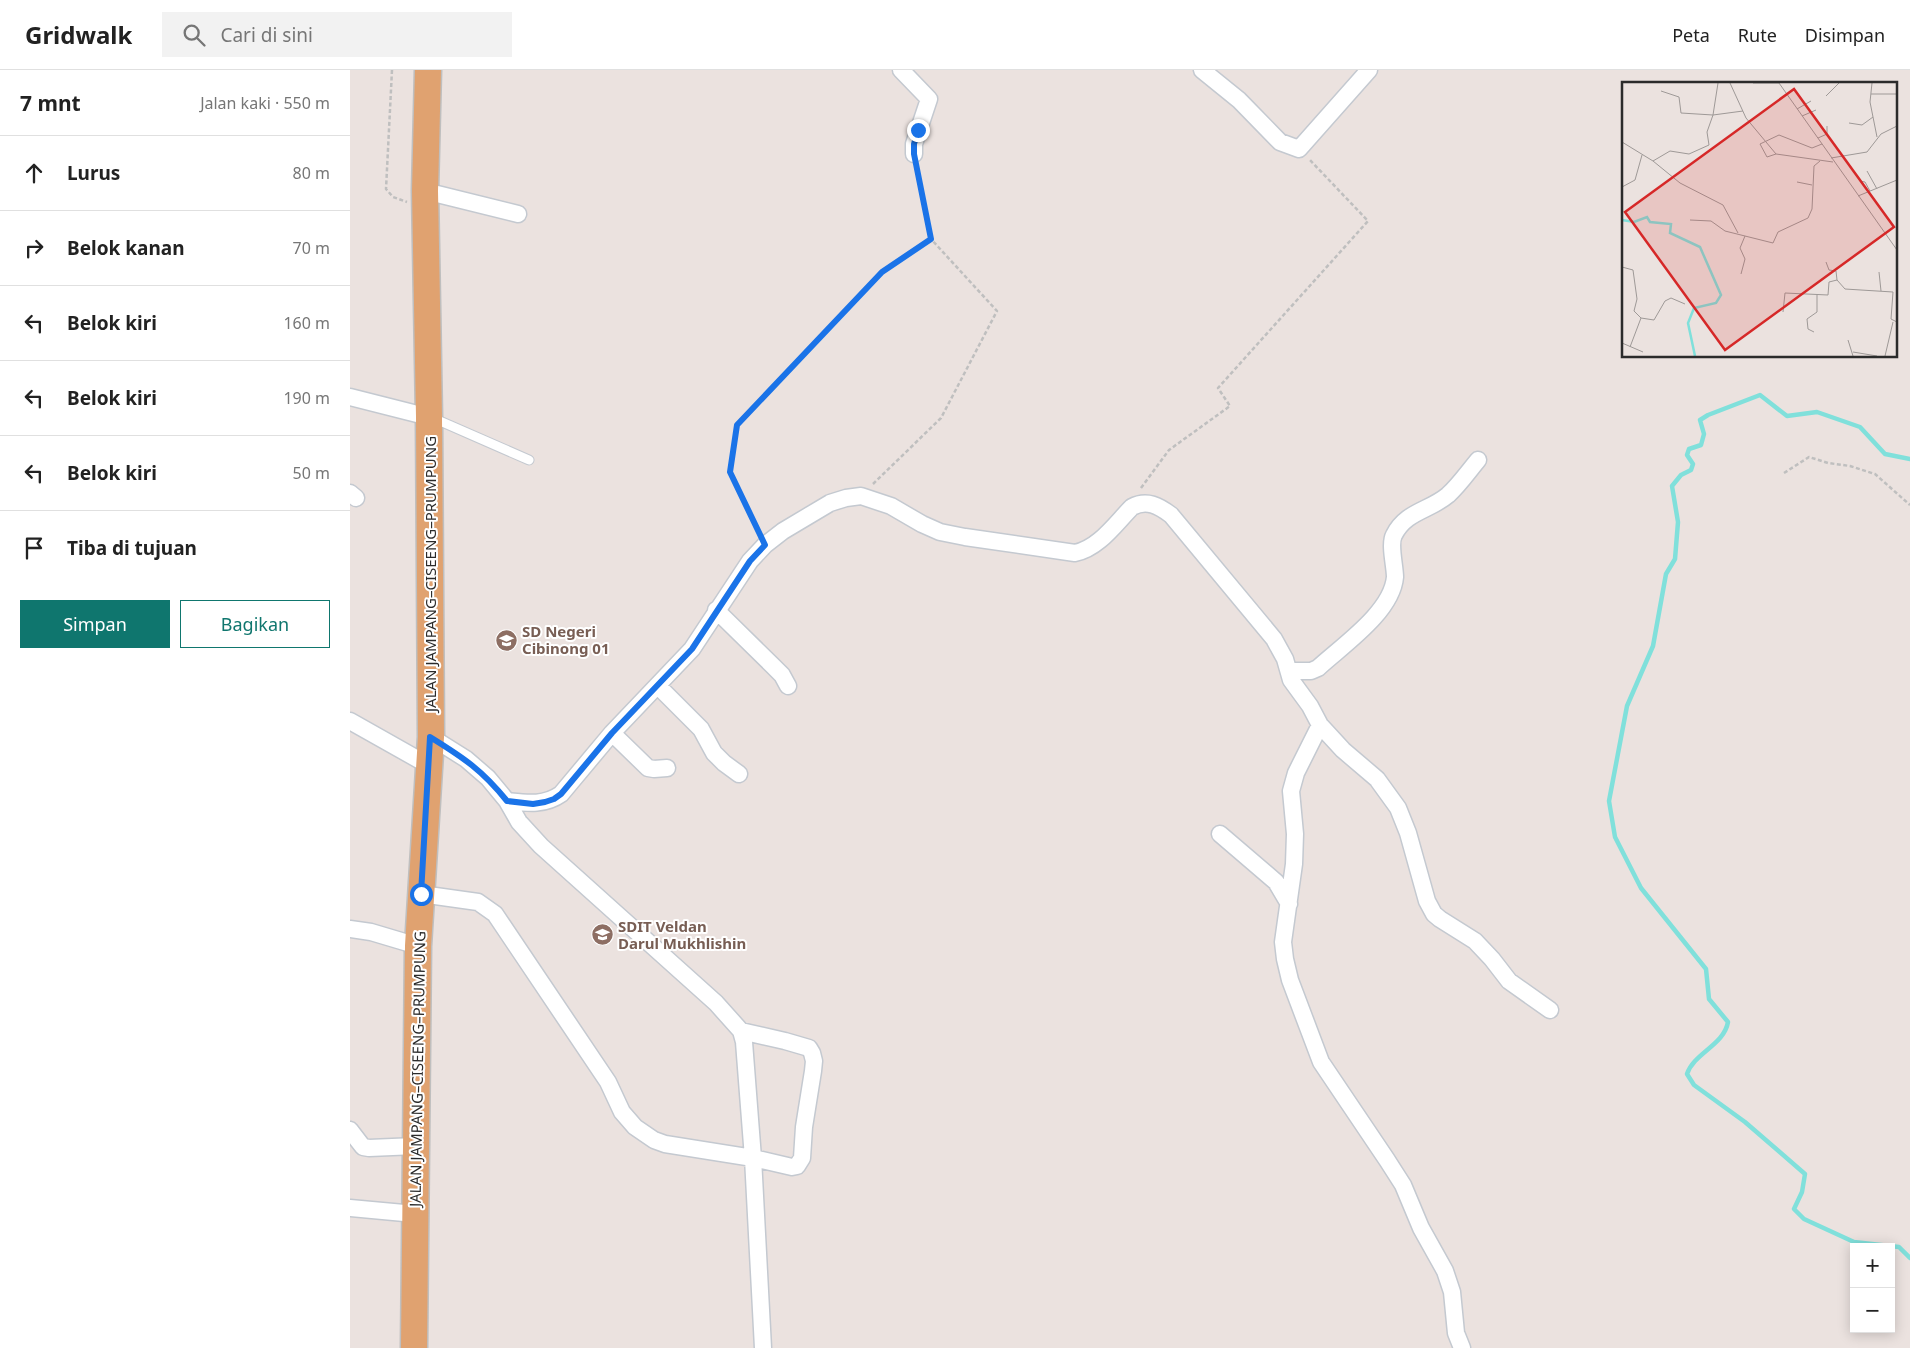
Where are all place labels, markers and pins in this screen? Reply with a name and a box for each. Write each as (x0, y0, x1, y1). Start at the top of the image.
place label: SD Negeri Cibinong 01 (522, 621, 610, 658)
school or university icon: SD Negeri Cibinong 01 (494, 628, 518, 652)
place label: SDIT Veldan Darul Mukhlishin (618, 916, 746, 953)
school or university icon: SDIT Veldan Darul Mukhlishin (590, 923, 614, 947)

